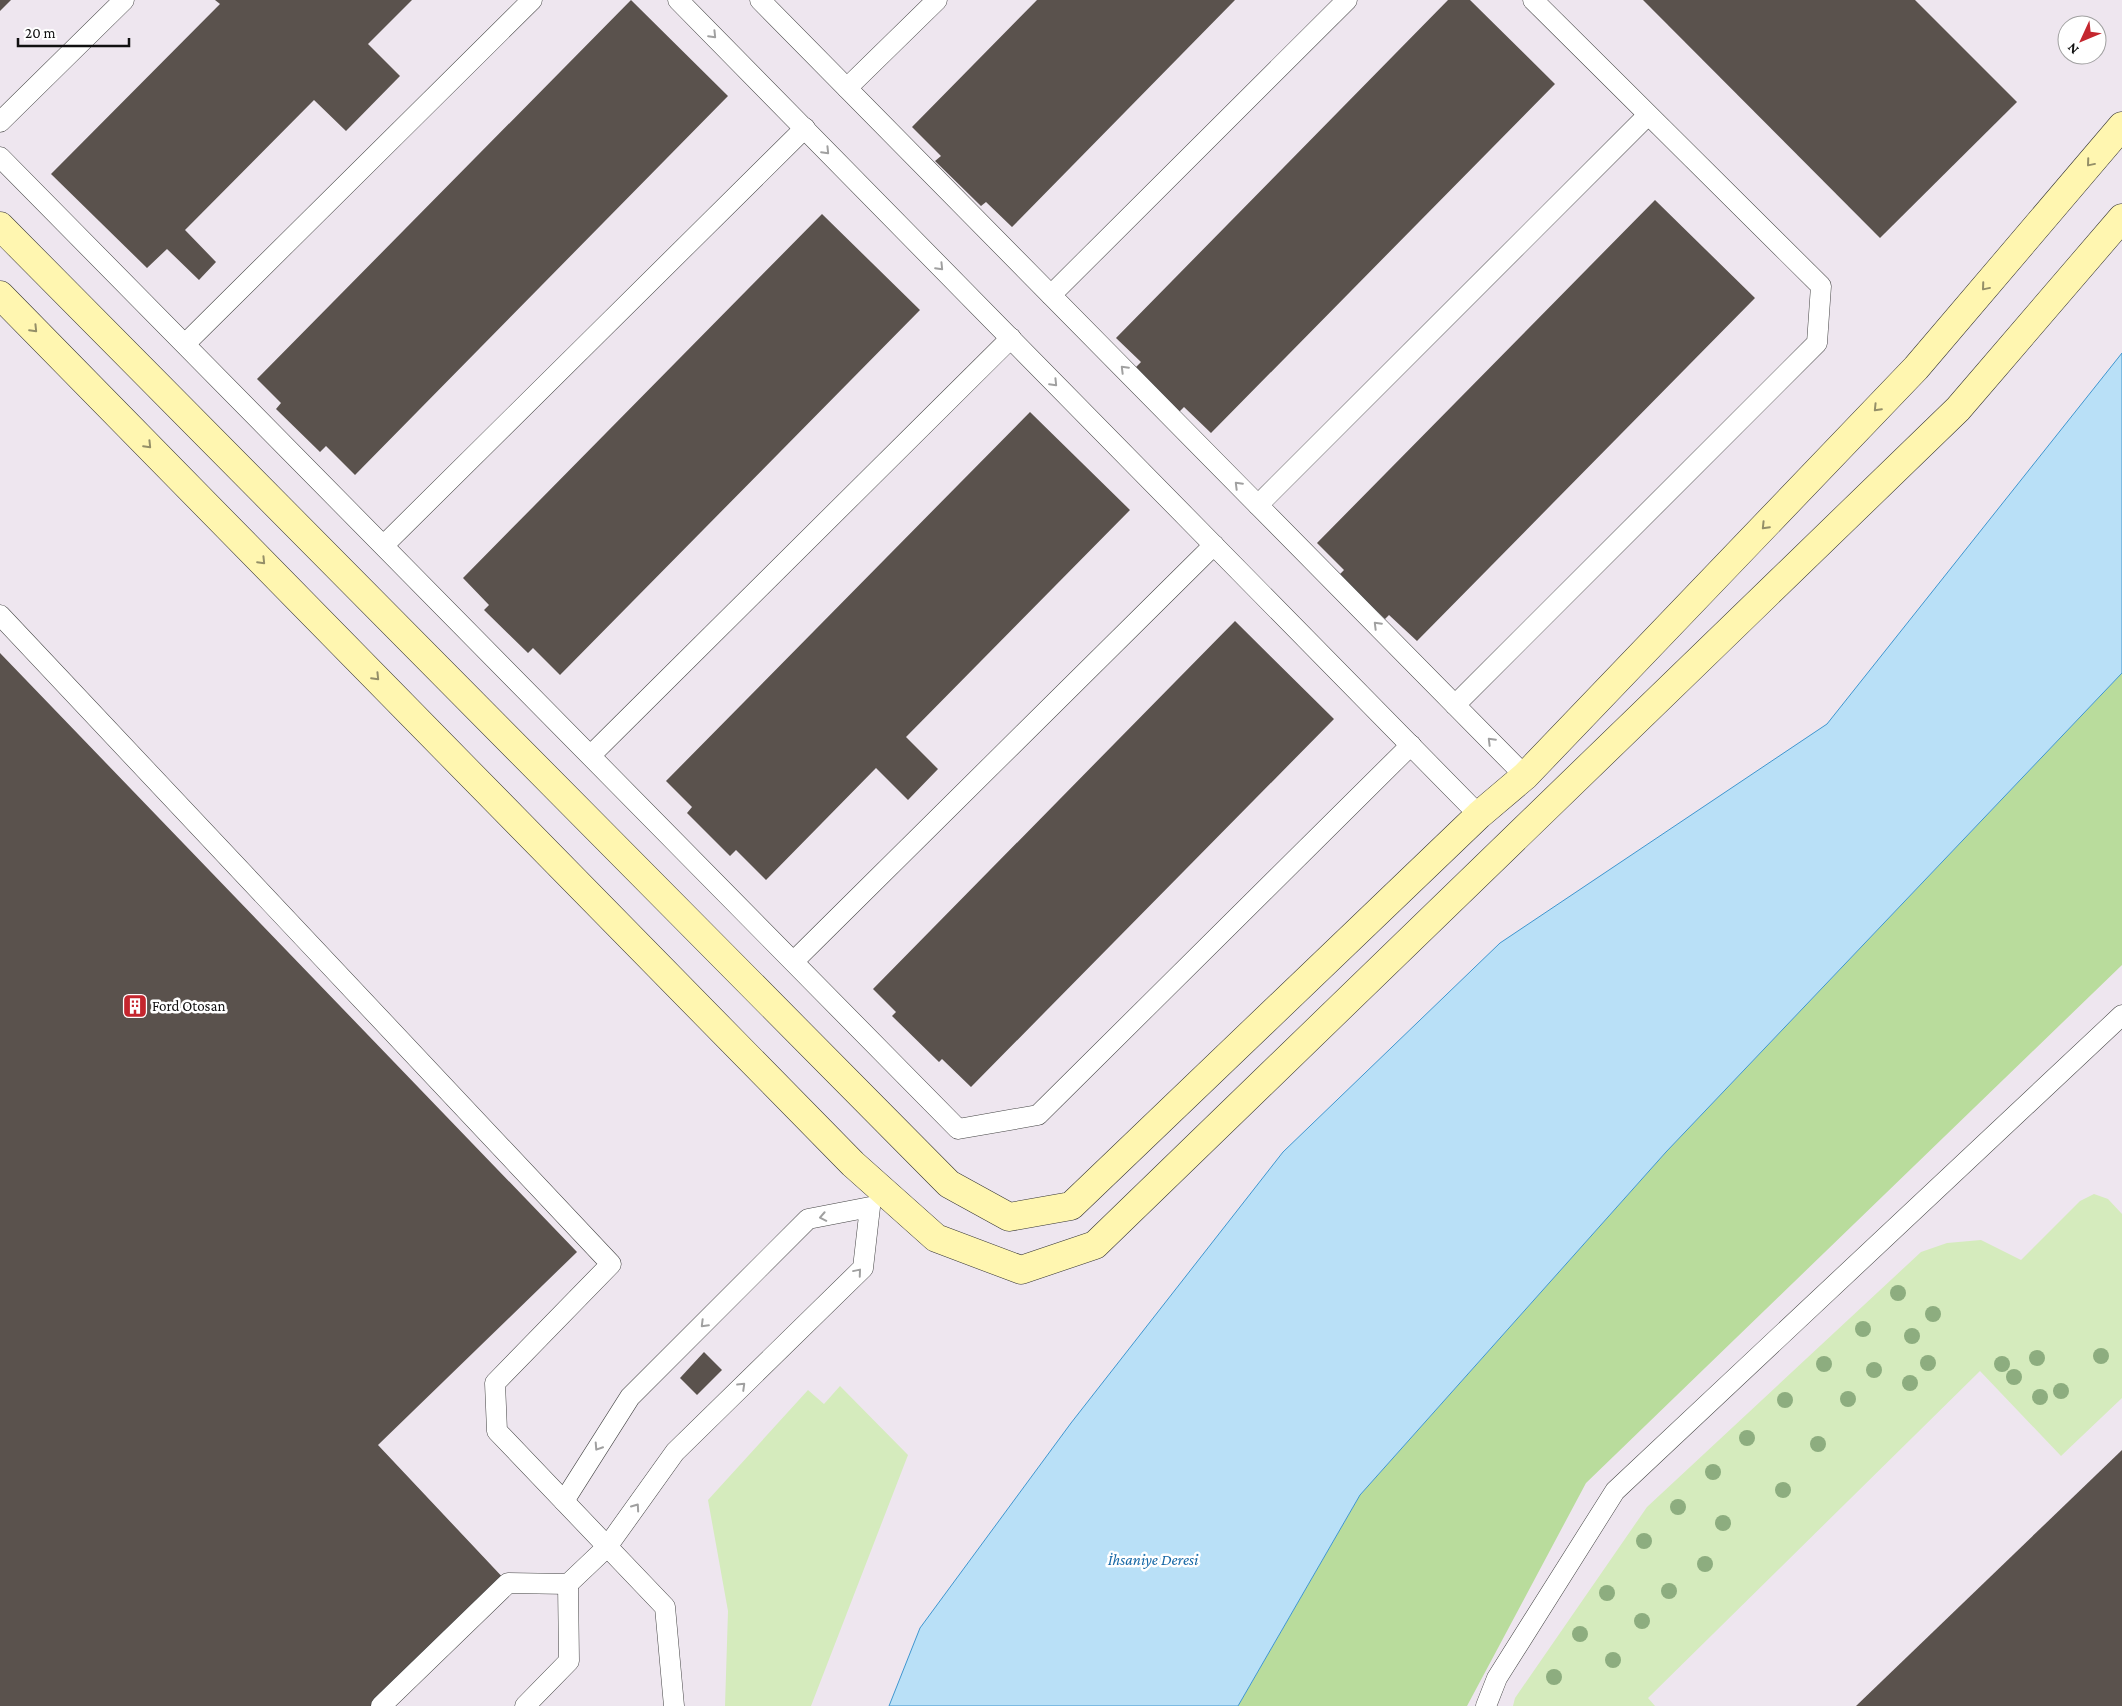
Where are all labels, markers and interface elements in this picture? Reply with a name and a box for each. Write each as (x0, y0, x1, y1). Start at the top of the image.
scale bar (18, 15, 129, 47)
north arrow (2057, 15, 2107, 65)
text: 20 m (25, 25, 56, 41)
one-way arrow (707, 29, 716, 38)
text: N (2063, 40, 2082, 58)
one-way arrow (821, 145, 830, 154)
one-way arrow (2088, 157, 2096, 166)
one-way arrow (934, 261, 943, 270)
one-way arrow (1982, 281, 1991, 290)
one-way arrow (28, 324, 37, 333)
one-way arrow (1121, 366, 1130, 375)
one-way arrow (1048, 377, 1057, 386)
one-way arrow (1874, 403, 1883, 412)
one-way arrow (142, 440, 151, 449)
one-way arrow (1235, 481, 1244, 490)
one-way arrow (1762, 520, 1771, 529)
one-way arrow (256, 556, 265, 565)
one-way arrow (1374, 622, 1383, 631)
one-way arrow (370, 672, 379, 681)
one-way arrow (1488, 738, 1497, 747)
building icon: Ford Otosan (122, 993, 148, 1019)
place label: Ford Otosan (152, 998, 225, 1014)
one-way arrow (818, 1211, 827, 1221)
one-way arrow (852, 1268, 861, 1277)
one-way arrow (700, 1318, 709, 1327)
one-way arrow (737, 1383, 746, 1392)
one-way arrow (595, 1441, 605, 1450)
one-way arrow (630, 1504, 638, 1513)
water label: İhsaniye Deresi (1108, 1551, 1199, 1569)

